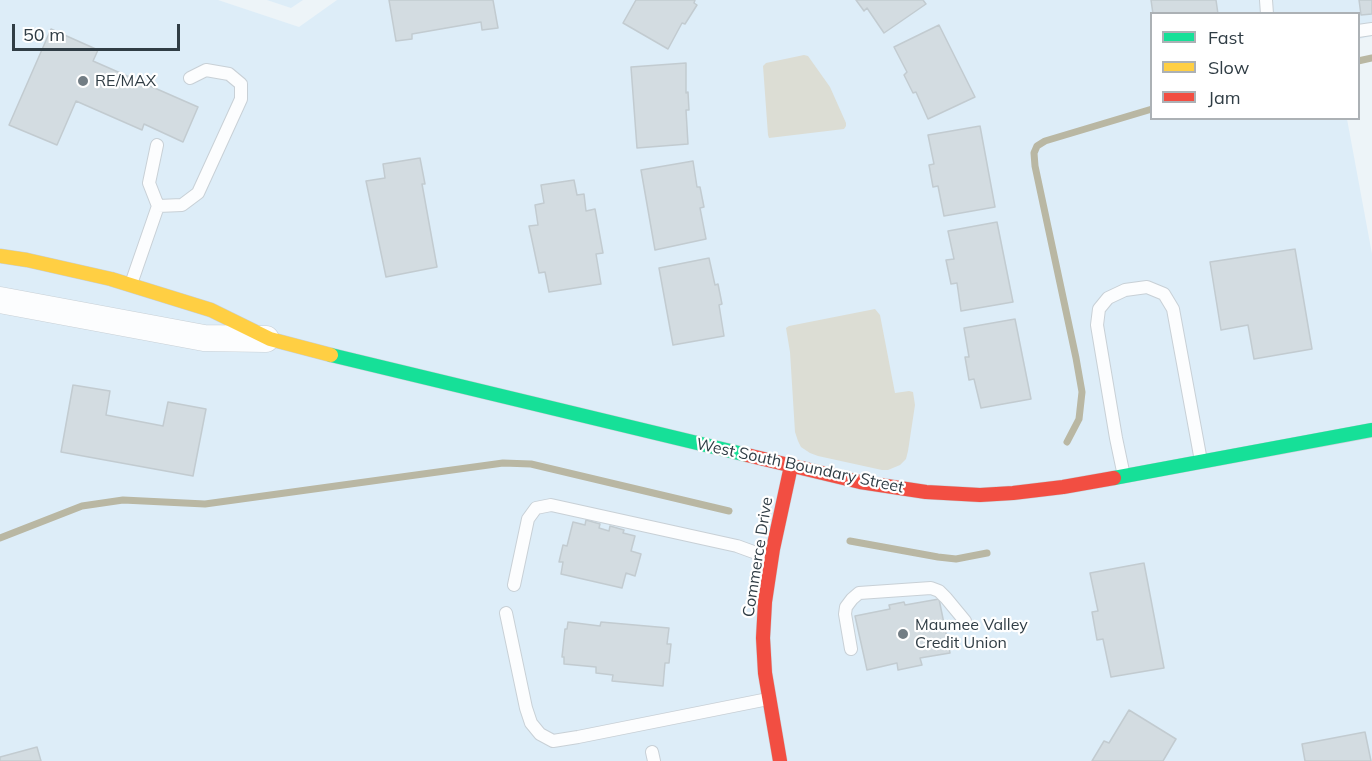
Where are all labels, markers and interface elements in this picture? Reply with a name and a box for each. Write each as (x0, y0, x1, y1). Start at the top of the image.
scale bar (15, 12, 183, 50)
legend (1150, 12, 1360, 120)
text: 50 m (23, 23, 65, 46)
text: Fast (1208, 26, 1244, 49)
text: Slow (1208, 56, 1249, 79)
place label: RE/MAX (95, 71, 156, 91)
marker: RE/MAX (76, 74, 90, 88)
text: Jam (1208, 86, 1241, 109)
street label: West South Boundary Street (694, 435, 906, 497)
street label: Commerce Drive (739, 496, 777, 618)
place label: Maumee Valley Credit Union (915, 615, 1028, 653)
marker: Maumee Valley Credit Union (896, 627, 910, 641)

